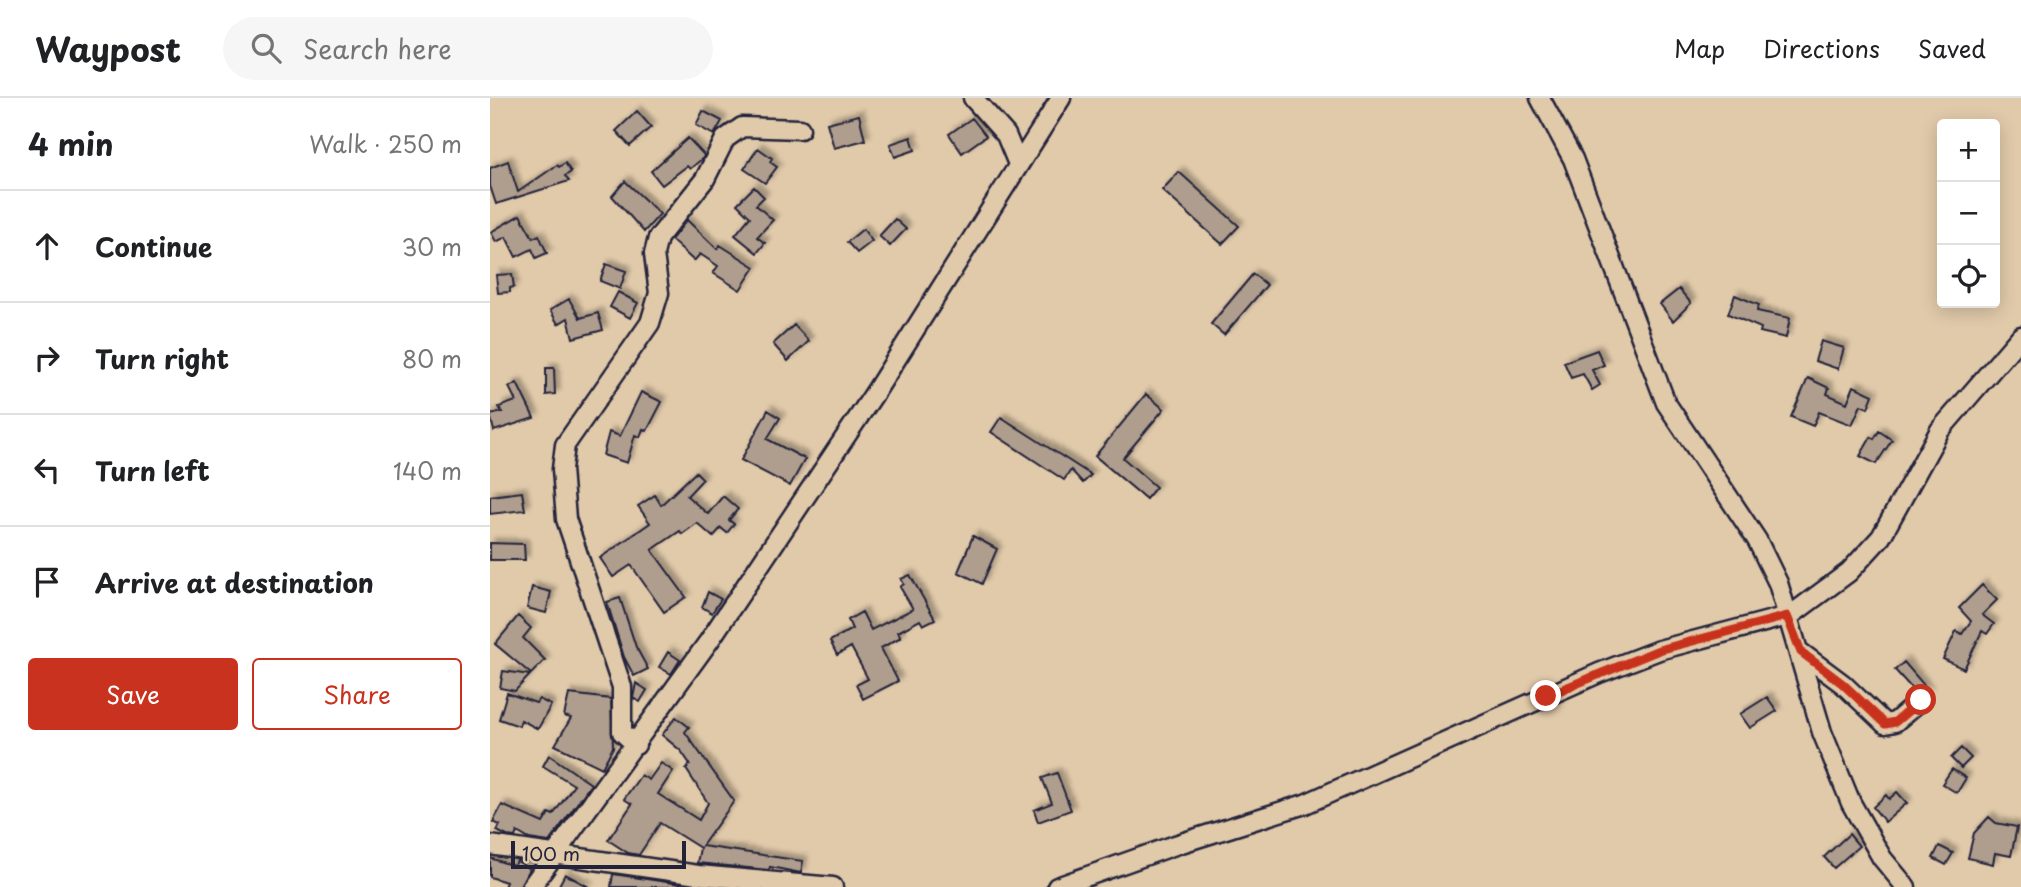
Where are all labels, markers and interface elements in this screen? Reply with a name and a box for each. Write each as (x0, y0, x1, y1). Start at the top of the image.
search box (223, 17, 713, 80)
text: Waypost (35, 23, 181, 73)
icon: search (247, 29, 285, 67)
text: Search here (303, 29, 452, 68)
text: Map (1674, 30, 1725, 66)
text: Directions (1763, 30, 1880, 66)
text: Saved (1918, 30, 1986, 66)
map controls (1937, 119, 2000, 308)
button: + (1937, 119, 2000, 182)
text: 4 min (28, 121, 114, 166)
text: Walk · 250 m (309, 126, 462, 161)
button: − (1937, 182, 2000, 245)
icon: ahead (28, 227, 66, 265)
text: Continue (95, 227, 212, 266)
text: 30 m (401, 229, 462, 264)
button: locate (1937, 245, 2000, 308)
icon: right (28, 339, 66, 377)
text: Turn right (95, 339, 229, 378)
text: 80 m (402, 341, 462, 376)
icon: left (28, 451, 66, 489)
text: Turn left (95, 451, 210, 490)
text: 140 m (393, 453, 462, 488)
icon: arrive (28, 563, 66, 601)
text: Arrive at destination (95, 563, 374, 602)
button: Save (28, 658, 238, 730)
button: Share (252, 658, 462, 730)
route end (1530, 680, 1561, 711)
route start (1905, 684, 1936, 715)
scale bar (511, 838, 686, 870)
text: 100 m (522, 839, 580, 867)

